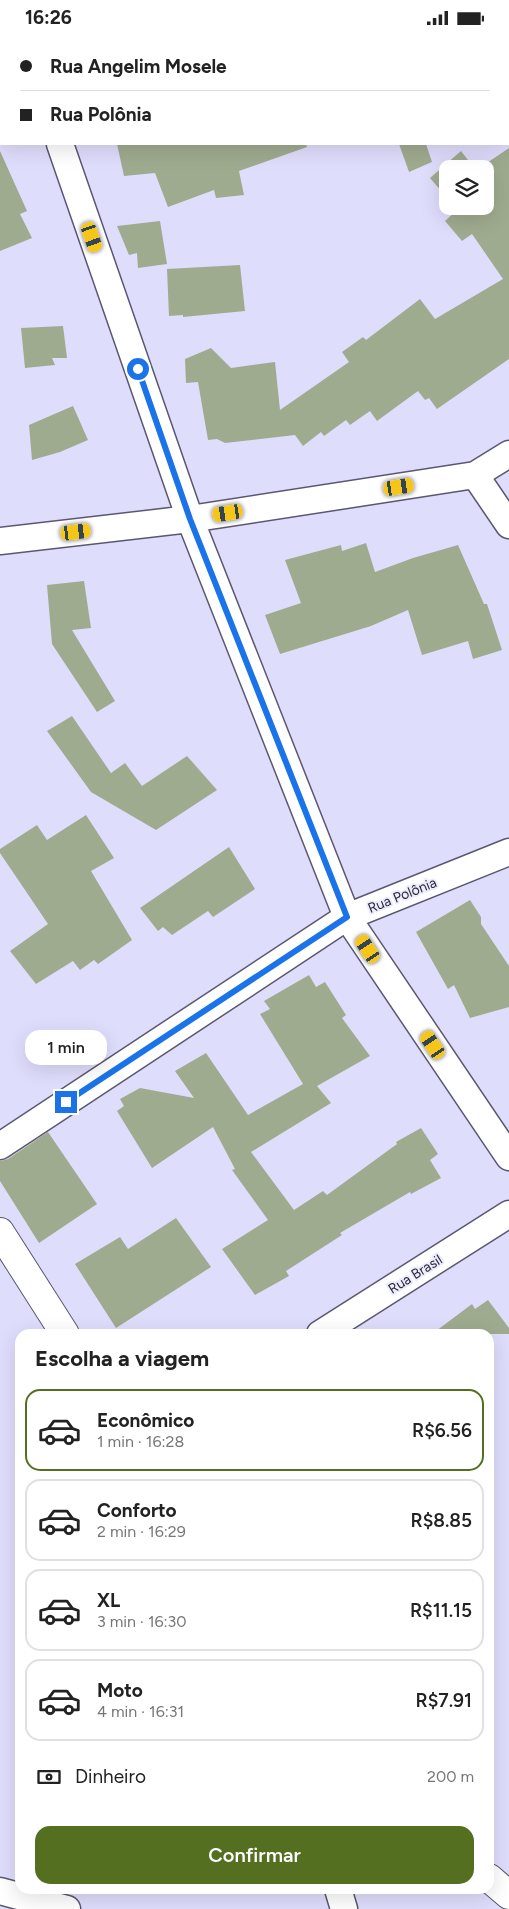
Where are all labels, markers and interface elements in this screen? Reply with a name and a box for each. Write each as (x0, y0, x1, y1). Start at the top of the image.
text: 16:26 (25, 6, 72, 29)
text: Rua Angelim Mosele (50, 55, 227, 78)
text: Rua Polônia (50, 103, 152, 126)
map controls (439, 160, 494, 215)
button: layers (439, 160, 494, 215)
car (80, 220, 103, 254)
route start (127, 358, 149, 380)
car (383, 477, 414, 497)
car (212, 503, 243, 523)
car (60, 523, 91, 541)
street label: Rua Polônia (365, 874, 439, 917)
car (353, 932, 382, 966)
car (418, 1028, 447, 1062)
callout: 1 min (25, 1029, 107, 1065)
text: 1 min (47, 1038, 85, 1057)
route end (55, 1091, 77, 1113)
street label: Rua Brasil (385, 1251, 445, 1298)
text: Escolha a viagem (35, 1345, 209, 1372)
icon: car (37, 1408, 82, 1453)
text: Econômico (97, 1409, 194, 1432)
text: R$6.56 (412, 1419, 472, 1442)
text: 1 min · 16:28 (97, 1432, 184, 1451)
icon: car (37, 1498, 82, 1543)
text: Conforto (97, 1499, 177, 1522)
text: R$8.85 (411, 1509, 472, 1532)
text: 2 min · 16:29 (97, 1522, 186, 1541)
icon: car (37, 1588, 82, 1633)
text: XL (97, 1589, 120, 1612)
text: R$11.15 (410, 1599, 472, 1622)
text: 3 min · 16:30 (97, 1612, 187, 1631)
icon: car (37, 1678, 82, 1723)
text: Moto (97, 1679, 143, 1702)
text: R$7.91 (416, 1689, 472, 1712)
text: 4 min · 16:31 (97, 1702, 184, 1721)
icon: cash (35, 1763, 63, 1791)
text: Dinheiro (75, 1765, 146, 1788)
text: 200 m (427, 1767, 474, 1786)
button: Confirmar (35, 1826, 474, 1884)

